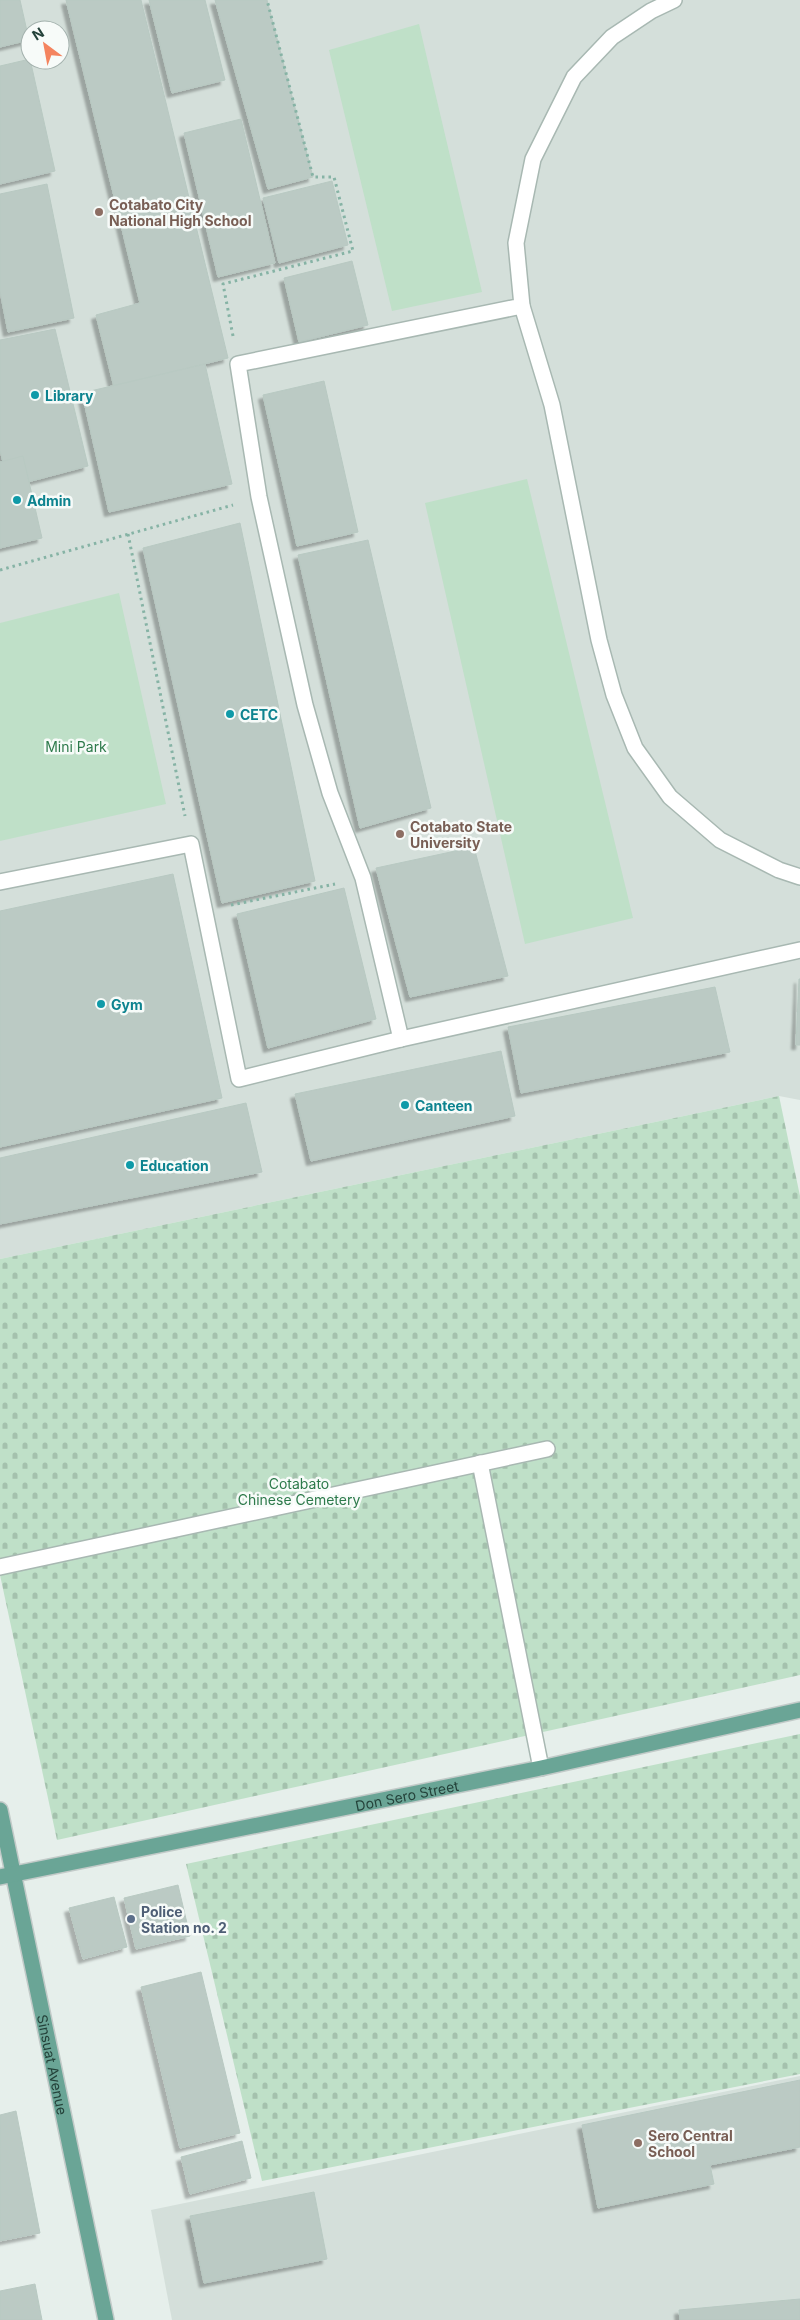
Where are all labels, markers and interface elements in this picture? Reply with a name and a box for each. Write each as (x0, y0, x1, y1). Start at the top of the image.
north arrow (20, 20, 70, 70)
text: N (29, 24, 47, 44)
place label: Cotabato City National High School (109, 196, 251, 229)
marker: Cotabato City National High School (93, 206, 105, 218)
place label: Library (45, 387, 94, 404)
marker: Library (29, 389, 41, 401)
place label: Admin (27, 492, 71, 509)
marker: Admin (11, 494, 23, 506)
place label: CETC (240, 706, 278, 723)
marker: CETC (224, 708, 236, 720)
park label: Mini Park (45, 738, 107, 755)
place label: Cotabato State University (410, 818, 512, 851)
marker: Cotabato State University (394, 828, 406, 840)
place label: Gym (111, 996, 143, 1013)
marker: Gym (95, 998, 107, 1010)
place label: Canteen (415, 1097, 473, 1114)
marker: Canteen (399, 1099, 411, 1111)
place label: Education (140, 1157, 209, 1174)
marker: Education (124, 1159, 136, 1171)
park label: Cotabato Chinese Cemetery (238, 1475, 360, 1508)
street label: Don Sero Street (354, 1776, 460, 1814)
place label: Police Station no. 2 (141, 1903, 227, 1936)
marker: Police Station no. 2 (125, 1913, 137, 1925)
street label: Sinsuat Avenue (34, 2013, 72, 2116)
place label: Sero Central School (648, 2127, 733, 2160)
marker: Sero Central School (632, 2137, 644, 2149)

